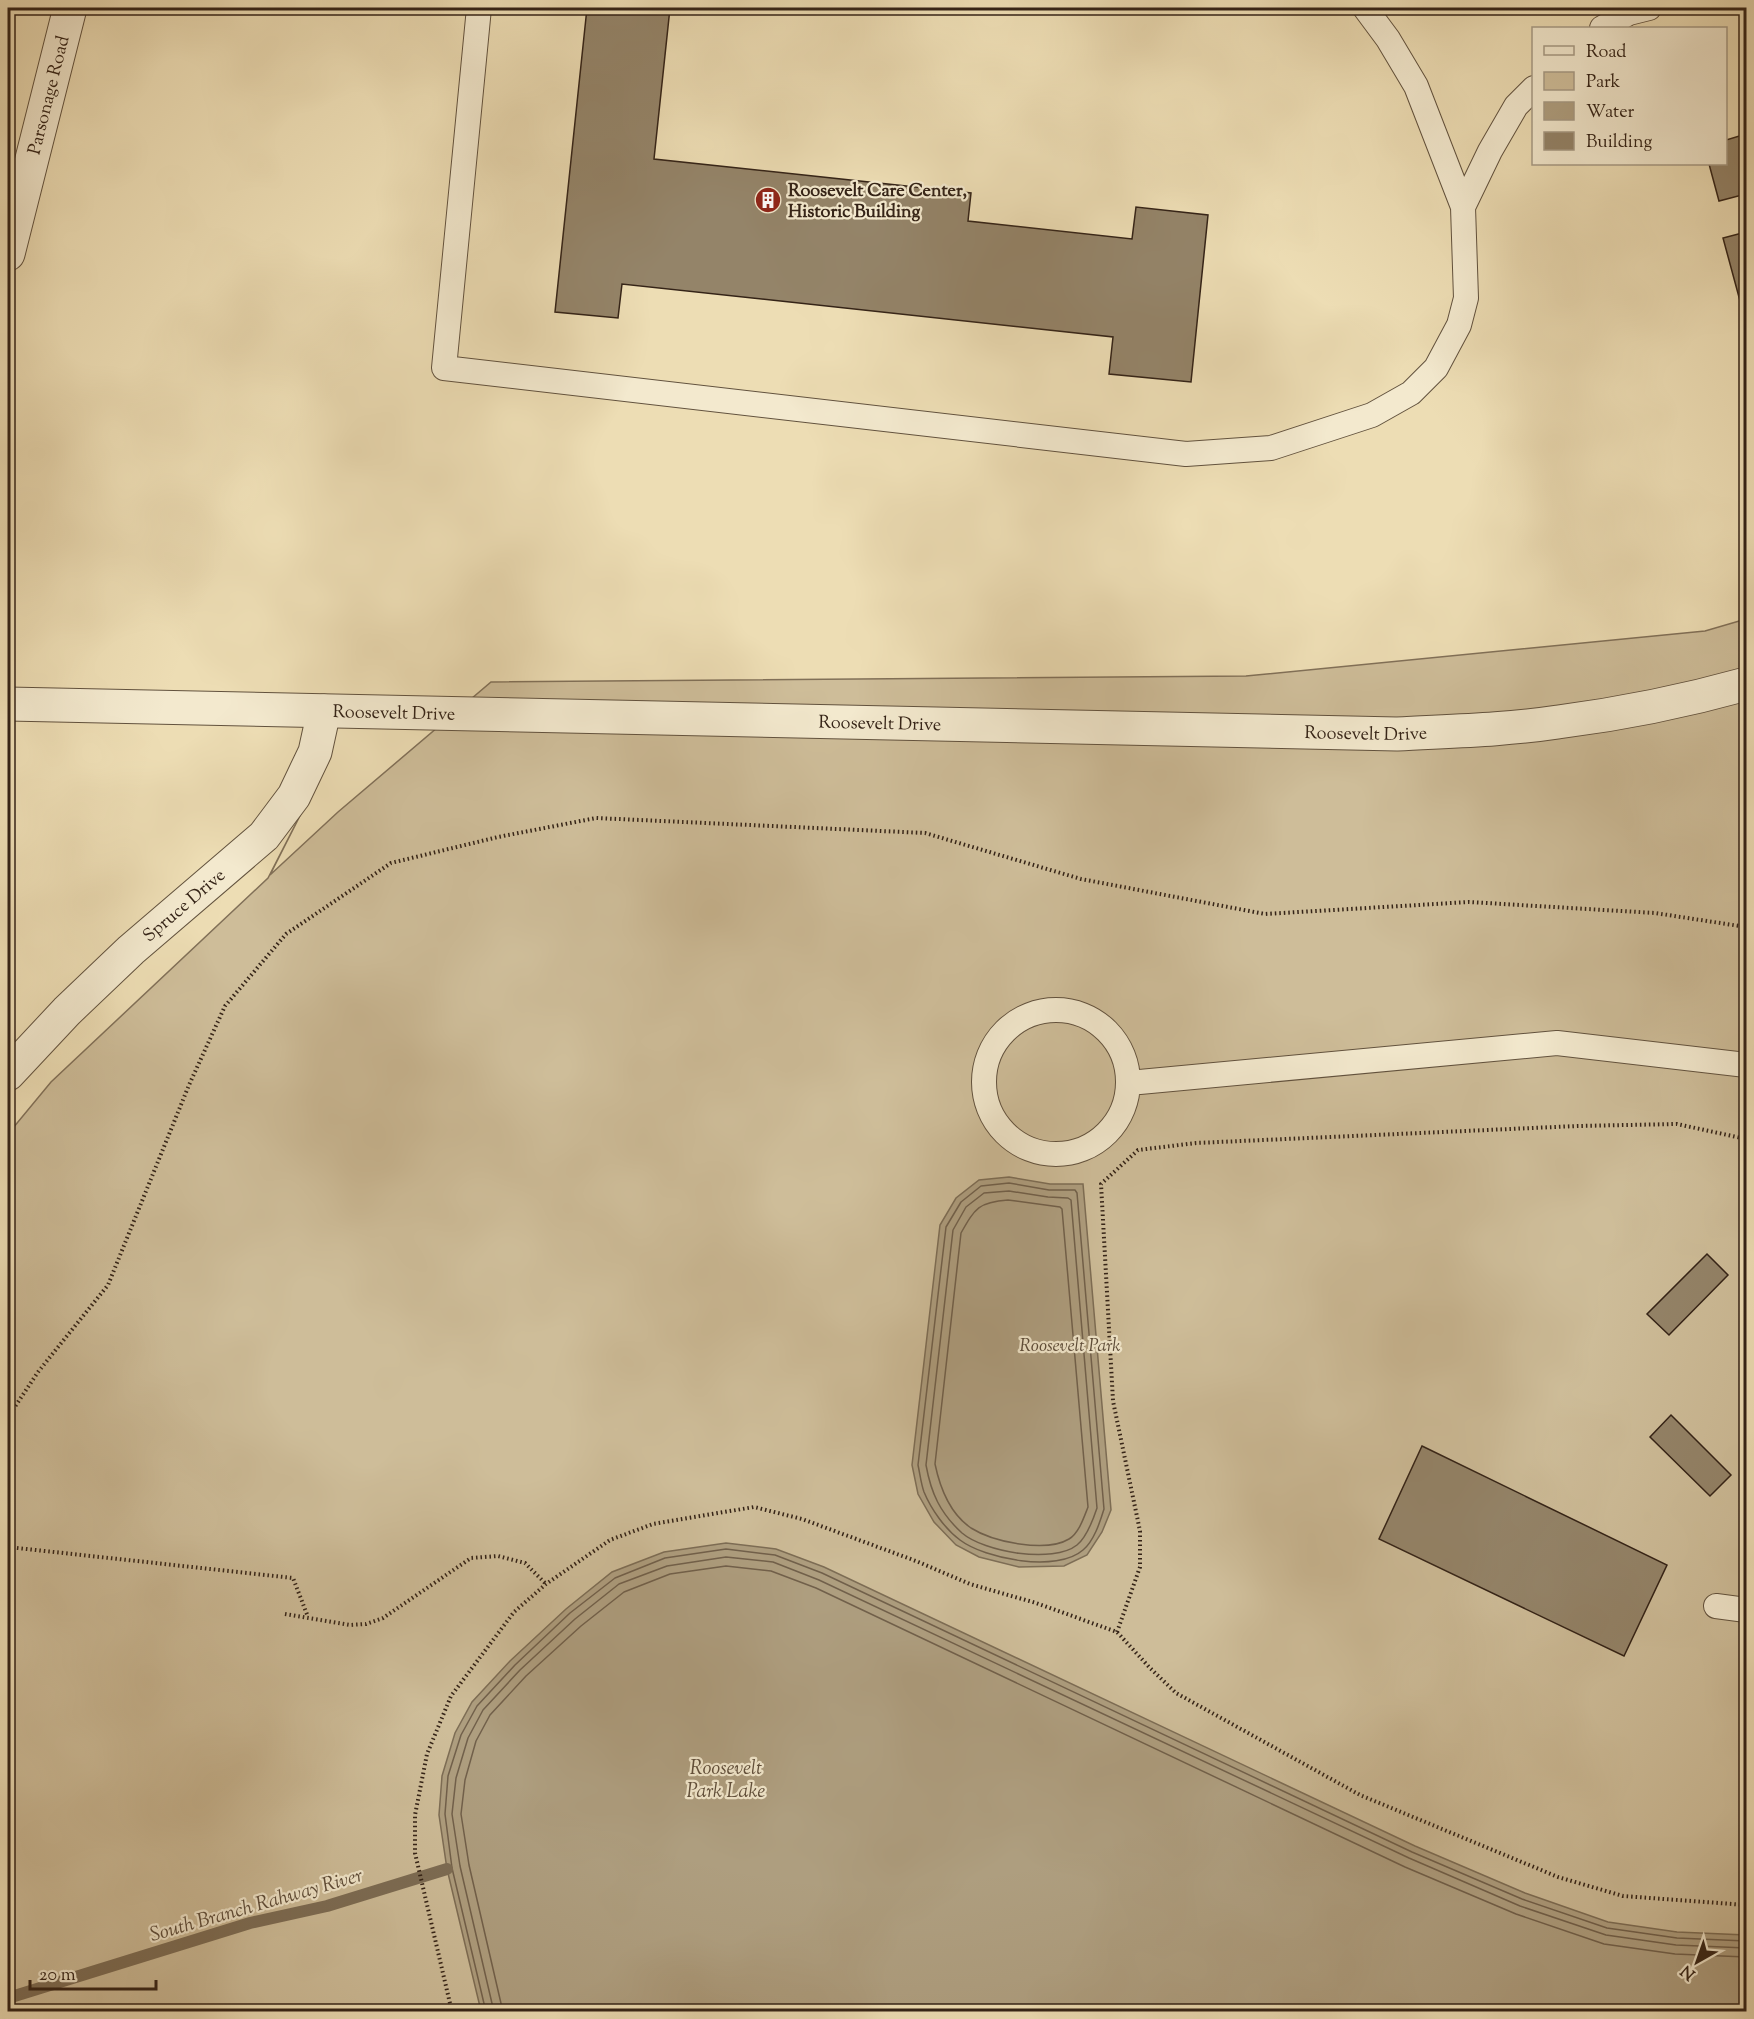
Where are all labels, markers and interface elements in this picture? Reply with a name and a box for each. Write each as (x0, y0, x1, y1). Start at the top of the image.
legend (1532, 27, 1727, 165)
street label: Parsonage Road (23, 33, 78, 158)
text: Road (1586, 40, 1626, 66)
text: Park (1586, 70, 1621, 96)
text: Water (1586, 100, 1635, 126)
text: Building (1586, 130, 1652, 156)
place label: Roosevelt Care Center, Historic Building (788, 179, 967, 226)
building icon: Roosevelt Care Center, Historic Building (753, 185, 783, 215)
street label: Roosevelt Drive (332, 700, 456, 729)
street label: Roosevelt Drive (818, 711, 941, 739)
street label: Roosevelt Drive (1304, 721, 1428, 749)
street label: Spruce Drive (138, 864, 232, 949)
park label: Roosevelt Park (1020, 1334, 1120, 1360)
water label: Roosevelt Park Lake (687, 1755, 765, 1807)
water label: South Branch Rahway River (147, 1862, 367, 1951)
north arrow (1667, 1932, 1727, 1992)
scale bar (30, 1953, 156, 1991)
text: N (1677, 1959, 1701, 1984)
text: 20 m (39, 1963, 76, 1989)

